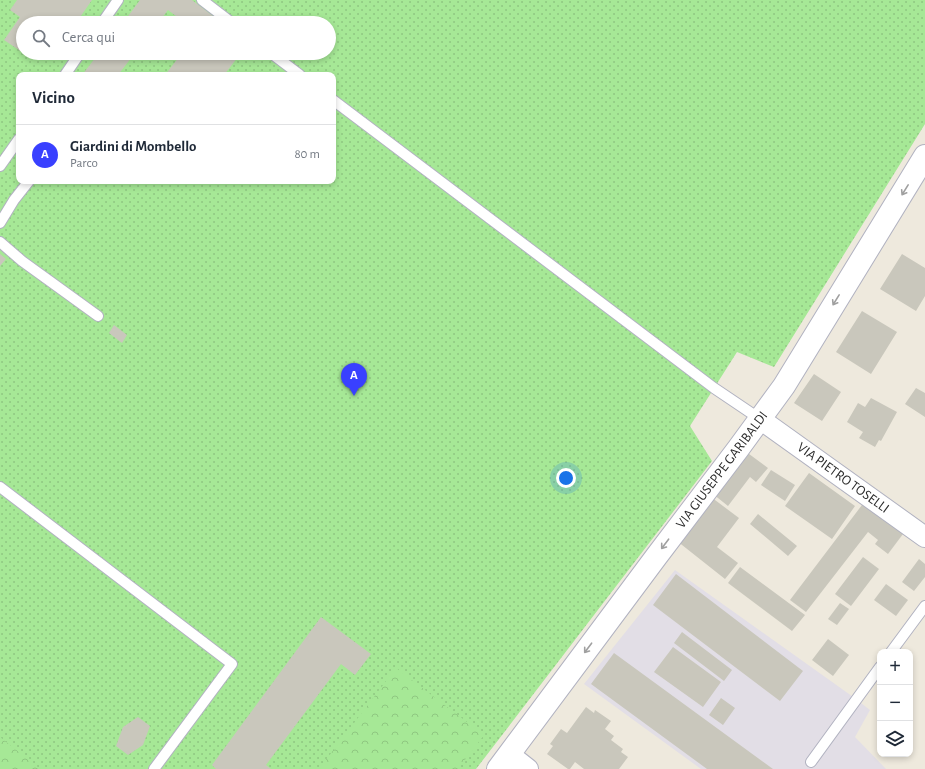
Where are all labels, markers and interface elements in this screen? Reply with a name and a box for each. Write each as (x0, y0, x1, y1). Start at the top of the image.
search box (16, 16, 336, 60)
icon: search (30, 27, 52, 49)
text: Cerca qui (62, 30, 115, 45)
text: Vicino (32, 89, 75, 106)
text: Giardini di Mombello (70, 139, 197, 154)
text: A (41, 148, 49, 161)
text: 80 m (294, 148, 320, 161)
text: Parco (70, 157, 98, 170)
one-way arrow (900, 184, 908, 196)
one-way arrow (832, 294, 840, 306)
pin: A (341, 363, 367, 396)
street label: VIA GIUSEPPE GARIBALDI (674, 409, 770, 531)
street label: VIA PIETRO TOSELLI (795, 440, 891, 516)
your location (556, 468, 576, 488)
one-way arrow (661, 539, 670, 550)
one-way arrow (584, 643, 592, 654)
map controls (877, 649, 913, 757)
button: + (877, 649, 913, 685)
button: − (877, 685, 913, 721)
button: layers (877, 721, 913, 757)

